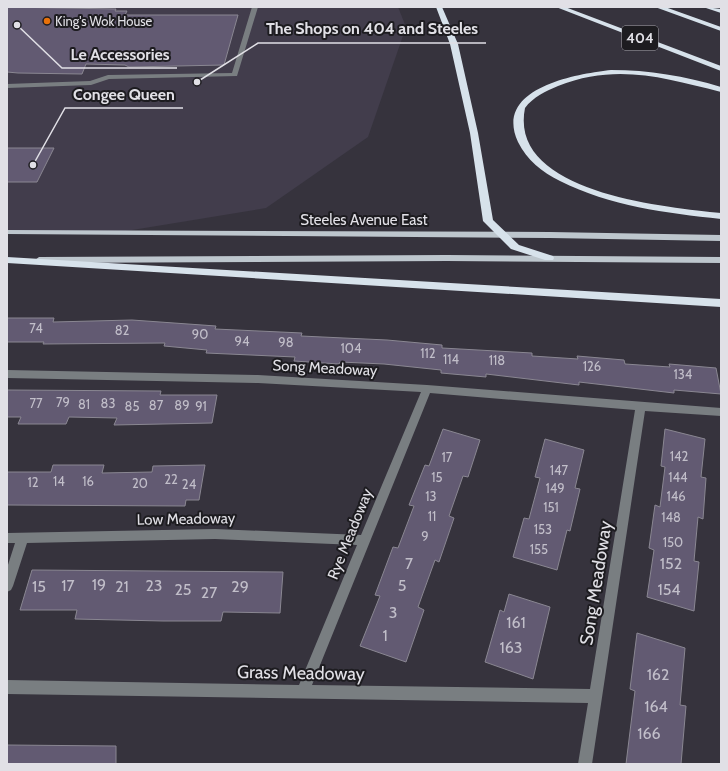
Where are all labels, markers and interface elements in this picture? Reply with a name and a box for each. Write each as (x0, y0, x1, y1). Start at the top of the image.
place label: King's Wok House (55, 13, 153, 29)
callout: The Shops on 404 and Steeles (258, 15, 486, 43)
marker: King's Wok House (42, 16, 52, 26)
text: The Shops on 404 and Steeles (266, 19, 478, 38)
road number: 404 (622, 26, 658, 50)
callout: Le Accessories (62, 40, 177, 68)
text: Le Accessories (70, 45, 170, 64)
callout: Congee Queen (65, 80, 183, 108)
text: Congee Queen (73, 85, 175, 104)
street label: Steeles Avenue East (300, 211, 428, 229)
house number: 74 (29, 320, 43, 336)
house number: 82 (115, 322, 130, 338)
house number: 90 (192, 326, 208, 342)
house number: 94 (235, 333, 250, 349)
house number: 98 (278, 334, 294, 350)
house number: 104 (341, 340, 362, 356)
house number: 112 (420, 345, 436, 361)
house number: 114 (443, 351, 459, 367)
house number: 118 (489, 352, 505, 368)
street label: Song Meadoway (272, 356, 378, 380)
house number: 126 (583, 358, 601, 374)
house number: 134 (674, 366, 693, 382)
house number: 79 (56, 394, 70, 410)
house number: 77 (29, 395, 43, 411)
house number: 83 (101, 395, 115, 411)
house number: 81 (78, 396, 90, 412)
house number: 87 (149, 397, 164, 413)
house number: 89 (174, 397, 190, 413)
house number: 85 (125, 398, 139, 414)
house number: 91 (195, 398, 207, 414)
house number: 142 (670, 448, 688, 464)
house number: 17 (442, 449, 453, 465)
house number: 147 (550, 462, 569, 478)
house number: 15 (431, 469, 443, 485)
house number: 144 (668, 469, 688, 485)
house number: 22 (164, 471, 178, 487)
house number: 14 (53, 473, 65, 489)
house number: 16 (82, 473, 94, 489)
house number: 12 (27, 474, 39, 490)
house number: 20 (132, 475, 148, 491)
house number: 24 (182, 476, 197, 492)
house number: 149 (545, 480, 565, 496)
street label: Rye Meadoway (324, 486, 376, 582)
house number: 13 (425, 488, 437, 504)
house number: 146 (666, 488, 686, 504)
house number: 151 (543, 499, 559, 515)
house number: 11 (428, 508, 436, 524)
street label: Low Meadoway (137, 509, 236, 529)
house number: 148 (661, 509, 681, 525)
street label: Song Meadoway (575, 519, 617, 647)
house number: 153 (534, 521, 552, 537)
house number: 9 (421, 528, 429, 544)
house number: 150 (663, 534, 683, 550)
house number: 155 (530, 541, 548, 557)
house number: 7 (405, 554, 413, 573)
house number: 152 (660, 554, 682, 573)
house number: 19 (92, 575, 106, 594)
house number: 17 (61, 576, 75, 595)
house number: 23 (145, 576, 163, 595)
house number: 5 (398, 576, 406, 595)
house number: 15 (32, 577, 46, 596)
house number: 21 (115, 577, 129, 596)
house number: 29 (231, 577, 249, 596)
house number: 25 (174, 580, 192, 599)
house number: 154 (657, 580, 681, 599)
house number: 27 (201, 583, 217, 602)
house number: 3 (389, 603, 397, 622)
house number: 161 (506, 613, 526, 632)
house number: 1 (382, 626, 388, 645)
house number: 163 (500, 638, 522, 657)
street label: Grass Meadoway (237, 661, 365, 685)
house number: 162 (647, 665, 669, 684)
house number: 164 (644, 697, 668, 716)
house number: 166 (637, 724, 661, 743)

